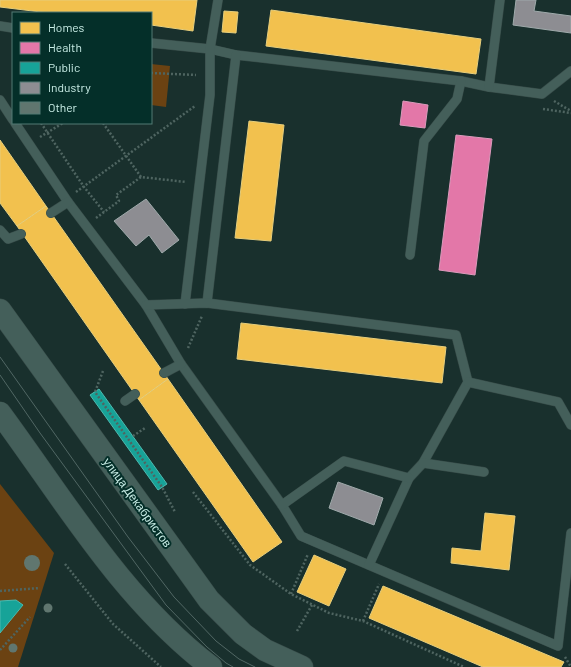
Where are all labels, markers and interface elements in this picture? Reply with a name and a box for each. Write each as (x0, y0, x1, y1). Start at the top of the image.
legend (12, 12, 152, 124)
text: Homes (48, 20, 85, 34)
text: Health (48, 40, 82, 54)
text: Public (48, 60, 80, 74)
text: Industry (48, 80, 91, 94)
text: Other (48, 100, 78, 114)
street label: улица Декабристов (100, 455, 175, 550)

